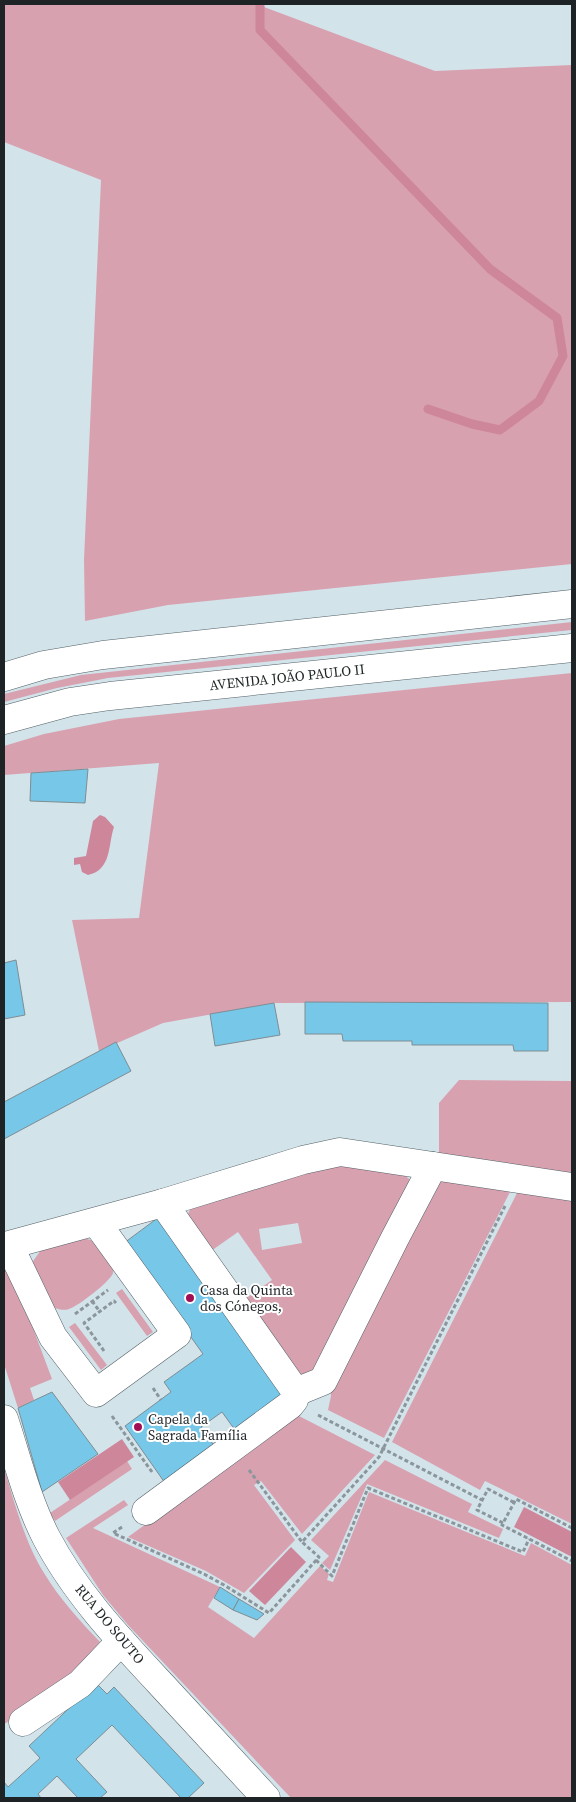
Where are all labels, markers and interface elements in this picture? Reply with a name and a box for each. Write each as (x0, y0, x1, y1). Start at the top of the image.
street label: AVENIDA JOÃO PAULO II (208, 659, 366, 695)
place label: Casa da Quinta dos Cónegos, (200, 1280, 294, 1316)
marker: Casa da Quinta dos Cónegos, (184, 1292, 196, 1304)
place label: Capela da Sagrada Família (148, 1409, 248, 1445)
marker: Capela da Sagrada Família (132, 1421, 144, 1433)
street label: RUA DO SOUTO (71, 1580, 149, 1668)

